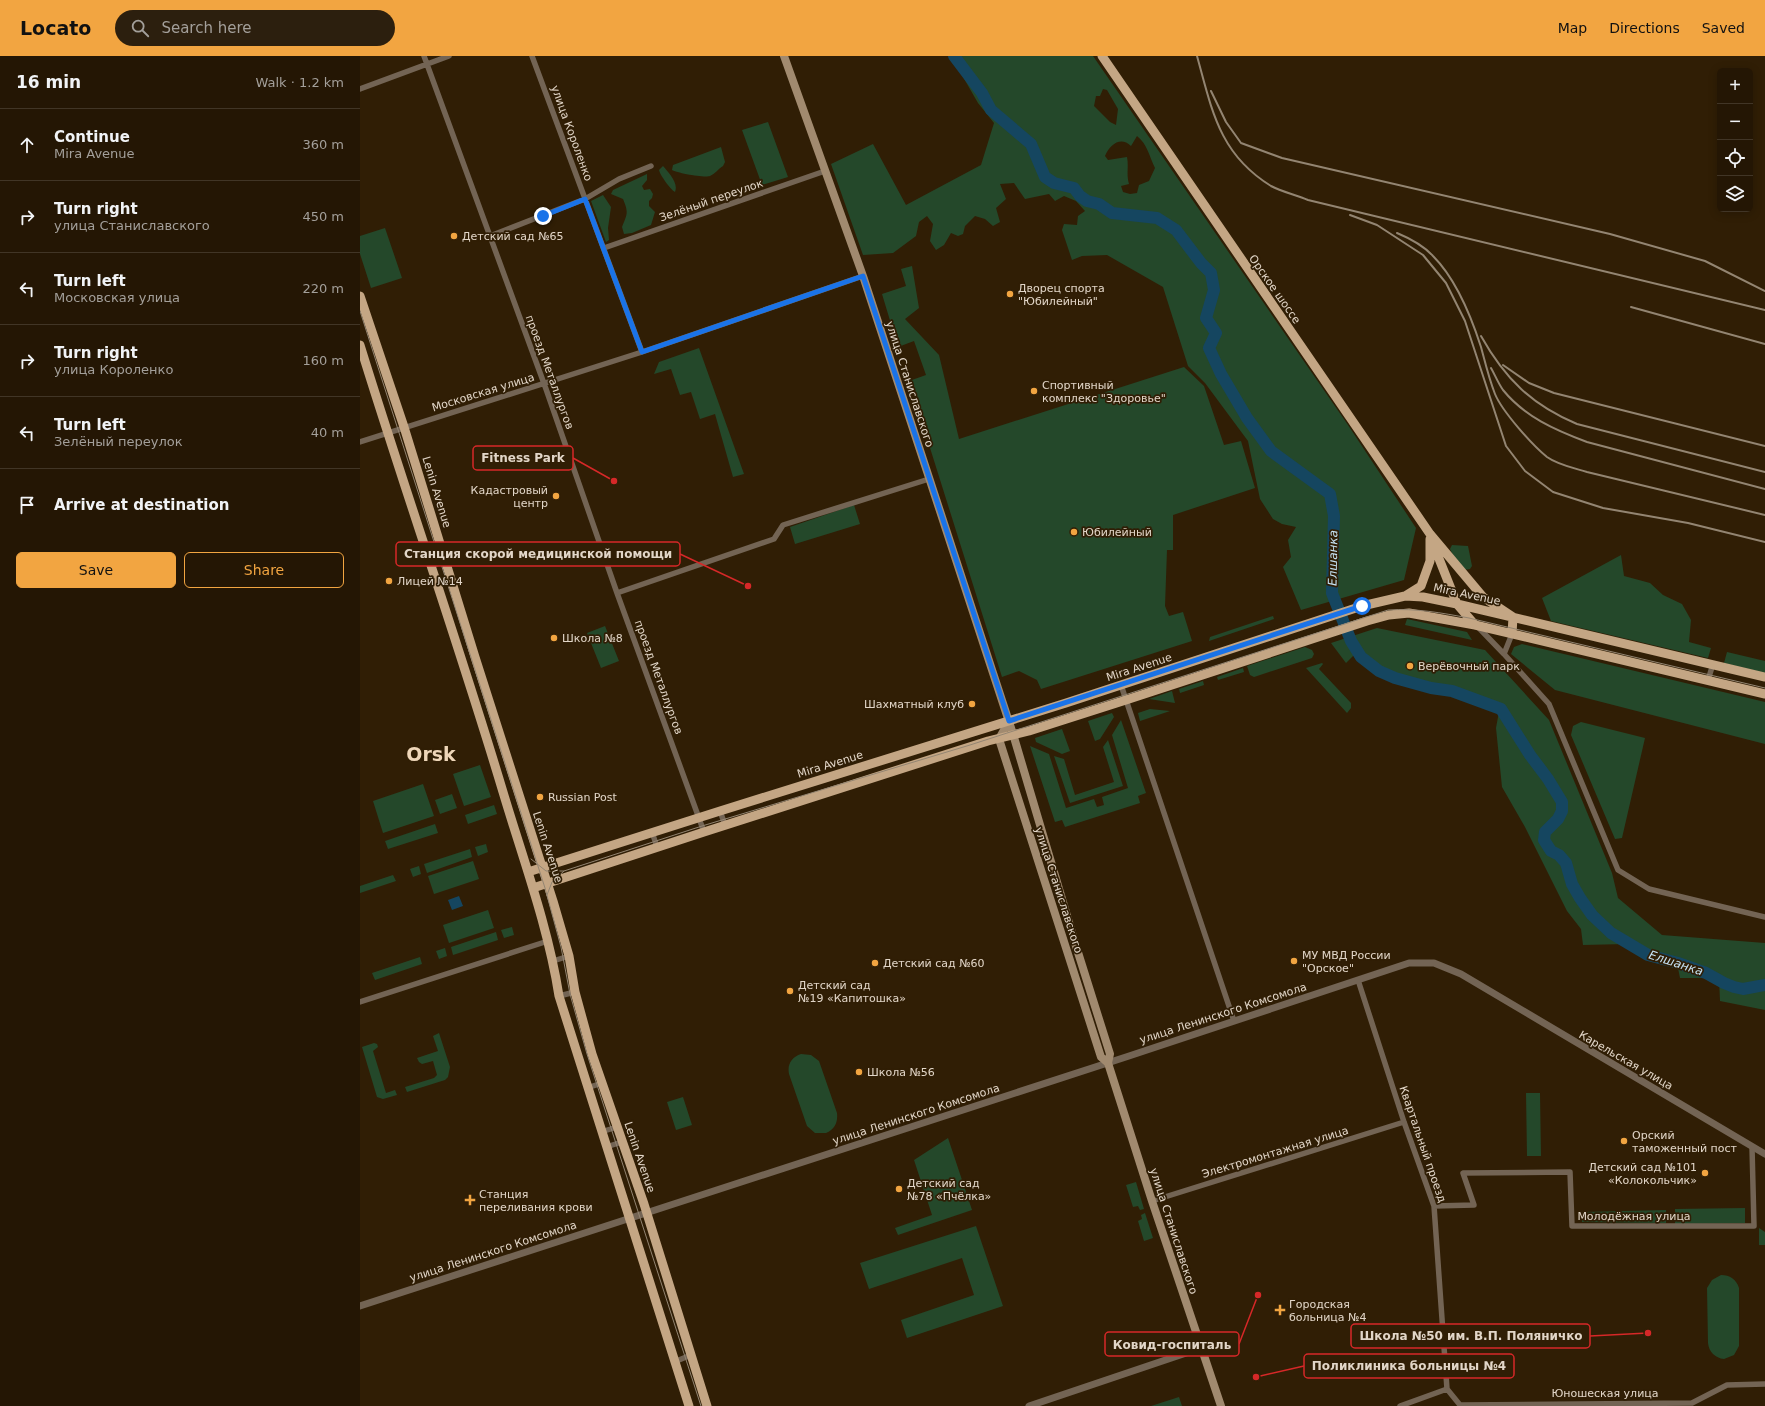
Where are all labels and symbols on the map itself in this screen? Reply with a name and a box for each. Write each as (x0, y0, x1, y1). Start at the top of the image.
street label: улица Короленко (548, 83, 595, 183)
street label: Зелёный переулок (658, 177, 765, 224)
route end (534, 207, 552, 225)
place label: Детский сад №65 (462, 230, 564, 243)
marker: Детский сад №65 (449, 231, 459, 241)
street label: Орское шоссе (1246, 252, 1303, 326)
place label: Дворец спорта "Юбилейный" (1018, 282, 1105, 308)
marker: Дворец спорта "Юбилейный" (1005, 289, 1015, 299)
street label: проезд Металлургов (523, 313, 576, 431)
street label: улица Станиславского (883, 319, 936, 449)
street label: Московская улица (430, 371, 536, 414)
place label: Спортивный комплекс "Здоровье" (1042, 379, 1166, 405)
marker: Спортивный комплекс "Здоровье" (1029, 386, 1039, 396)
callout: Fitness Park (473, 446, 573, 470)
text: Fitness Park (481, 451, 566, 465)
street label: Lenin Avenue (419, 455, 454, 530)
place label: Кадастровый центр (471, 484, 548, 510)
marker: Кадастровый центр (551, 491, 561, 501)
place label: Юбилейный (1082, 526, 1152, 539)
marker: Юбилейный (1069, 527, 1079, 537)
water label: Елшанка (1326, 530, 1340, 586)
callout: Станция скорой медицинской помощи (396, 542, 680, 566)
text: Станция скорой медицинской помощи (404, 547, 672, 561)
place label: Лицей №14 (397, 575, 463, 588)
marker: Лицей №14 (384, 576, 394, 586)
street label: Mira Avenue (1432, 581, 1502, 608)
route start (1353, 597, 1371, 615)
street label: проезд Металлургов (632, 618, 685, 736)
place label: Школа №8 (562, 632, 623, 645)
marker: Школа №8 (549, 633, 559, 643)
street label: Mira Avenue (1105, 651, 1174, 684)
place label: Верёвочный парк (1418, 660, 1520, 673)
marker: Верёвочный парк (1405, 661, 1415, 671)
place label: Шахматный клуб (864, 698, 964, 711)
marker: Шахматный клуб (967, 699, 977, 709)
district label: Orsk (406, 743, 456, 765)
street label: Mira Avenue (796, 748, 865, 781)
place label: Russian Post (548, 791, 618, 804)
marker: Russian Post (535, 792, 545, 802)
street label: Lenin Avenue (530, 810, 565, 885)
street label: улица Станиславского (1032, 825, 1085, 955)
water label: Елшанка (1647, 948, 1705, 978)
place label: МУ МВД России "Орское" (1302, 949, 1391, 975)
marker: МУ МВД России "Орское" (1289, 956, 1299, 966)
place label: Детский сад №60 (883, 957, 985, 970)
marker: Детский сад №60 (870, 958, 880, 968)
place label: Детский сад №19 «Капитошка» (798, 979, 906, 1005)
street label: улица Ленинского Комсомола (1138, 980, 1308, 1047)
marker: Детский сад №19 «Капитошка» (785, 986, 795, 996)
street label: Карельская улица (1576, 1028, 1675, 1093)
place label: Школа №56 (867, 1066, 935, 1079)
marker: Школа №56 (854, 1067, 864, 1077)
street label: улица Ленинского Комсомола (831, 1081, 1001, 1148)
street label: Квартальный проезд (1396, 1084, 1449, 1204)
street label: Lenin Avenue (621, 1120, 658, 1195)
street label: Электромонтажная улица (1200, 1124, 1350, 1181)
place label: Орский таможенный пост (1632, 1129, 1738, 1155)
marker: Орский таможенный пост (1619, 1136, 1629, 1146)
place label: Детский сад №101 «Колокольчик» (1588, 1161, 1697, 1187)
street label: улица Станиславского (1147, 1166, 1200, 1296)
marker: Детский сад №101 «Колокольчик» (1700, 1168, 1710, 1178)
place label: Детский сад №78 «Пчёлка» (907, 1177, 991, 1203)
marker: Детский сад №78 «Пчёлка» (894, 1184, 904, 1194)
place label: Станция переливания крови (479, 1188, 593, 1214)
marker: Станция переливания крови (464, 1194, 476, 1206)
street label: Молодёжная улица (1577, 1210, 1691, 1223)
street label: улица Ленинского Комсомола (408, 1218, 578, 1285)
place label: Городская больница №4 (1289, 1298, 1367, 1324)
marker: Городская больница №4 (1274, 1304, 1286, 1316)
callout: Школа №50 им. В.П. Поляничко (1351, 1324, 1590, 1348)
text: Школа №50 им. В.П. Поляничко (1359, 1329, 1583, 1343)
callout: Ковид-госпиталь (1105, 1332, 1239, 1356)
text: Ковид-госпиталь (1113, 1338, 1232, 1352)
callout: Поликлиника больницы №4 (1304, 1354, 1514, 1378)
text: Поликлиника больницы №4 (1312, 1359, 1506, 1373)
street label: Юношеская улица (1551, 1387, 1659, 1400)

